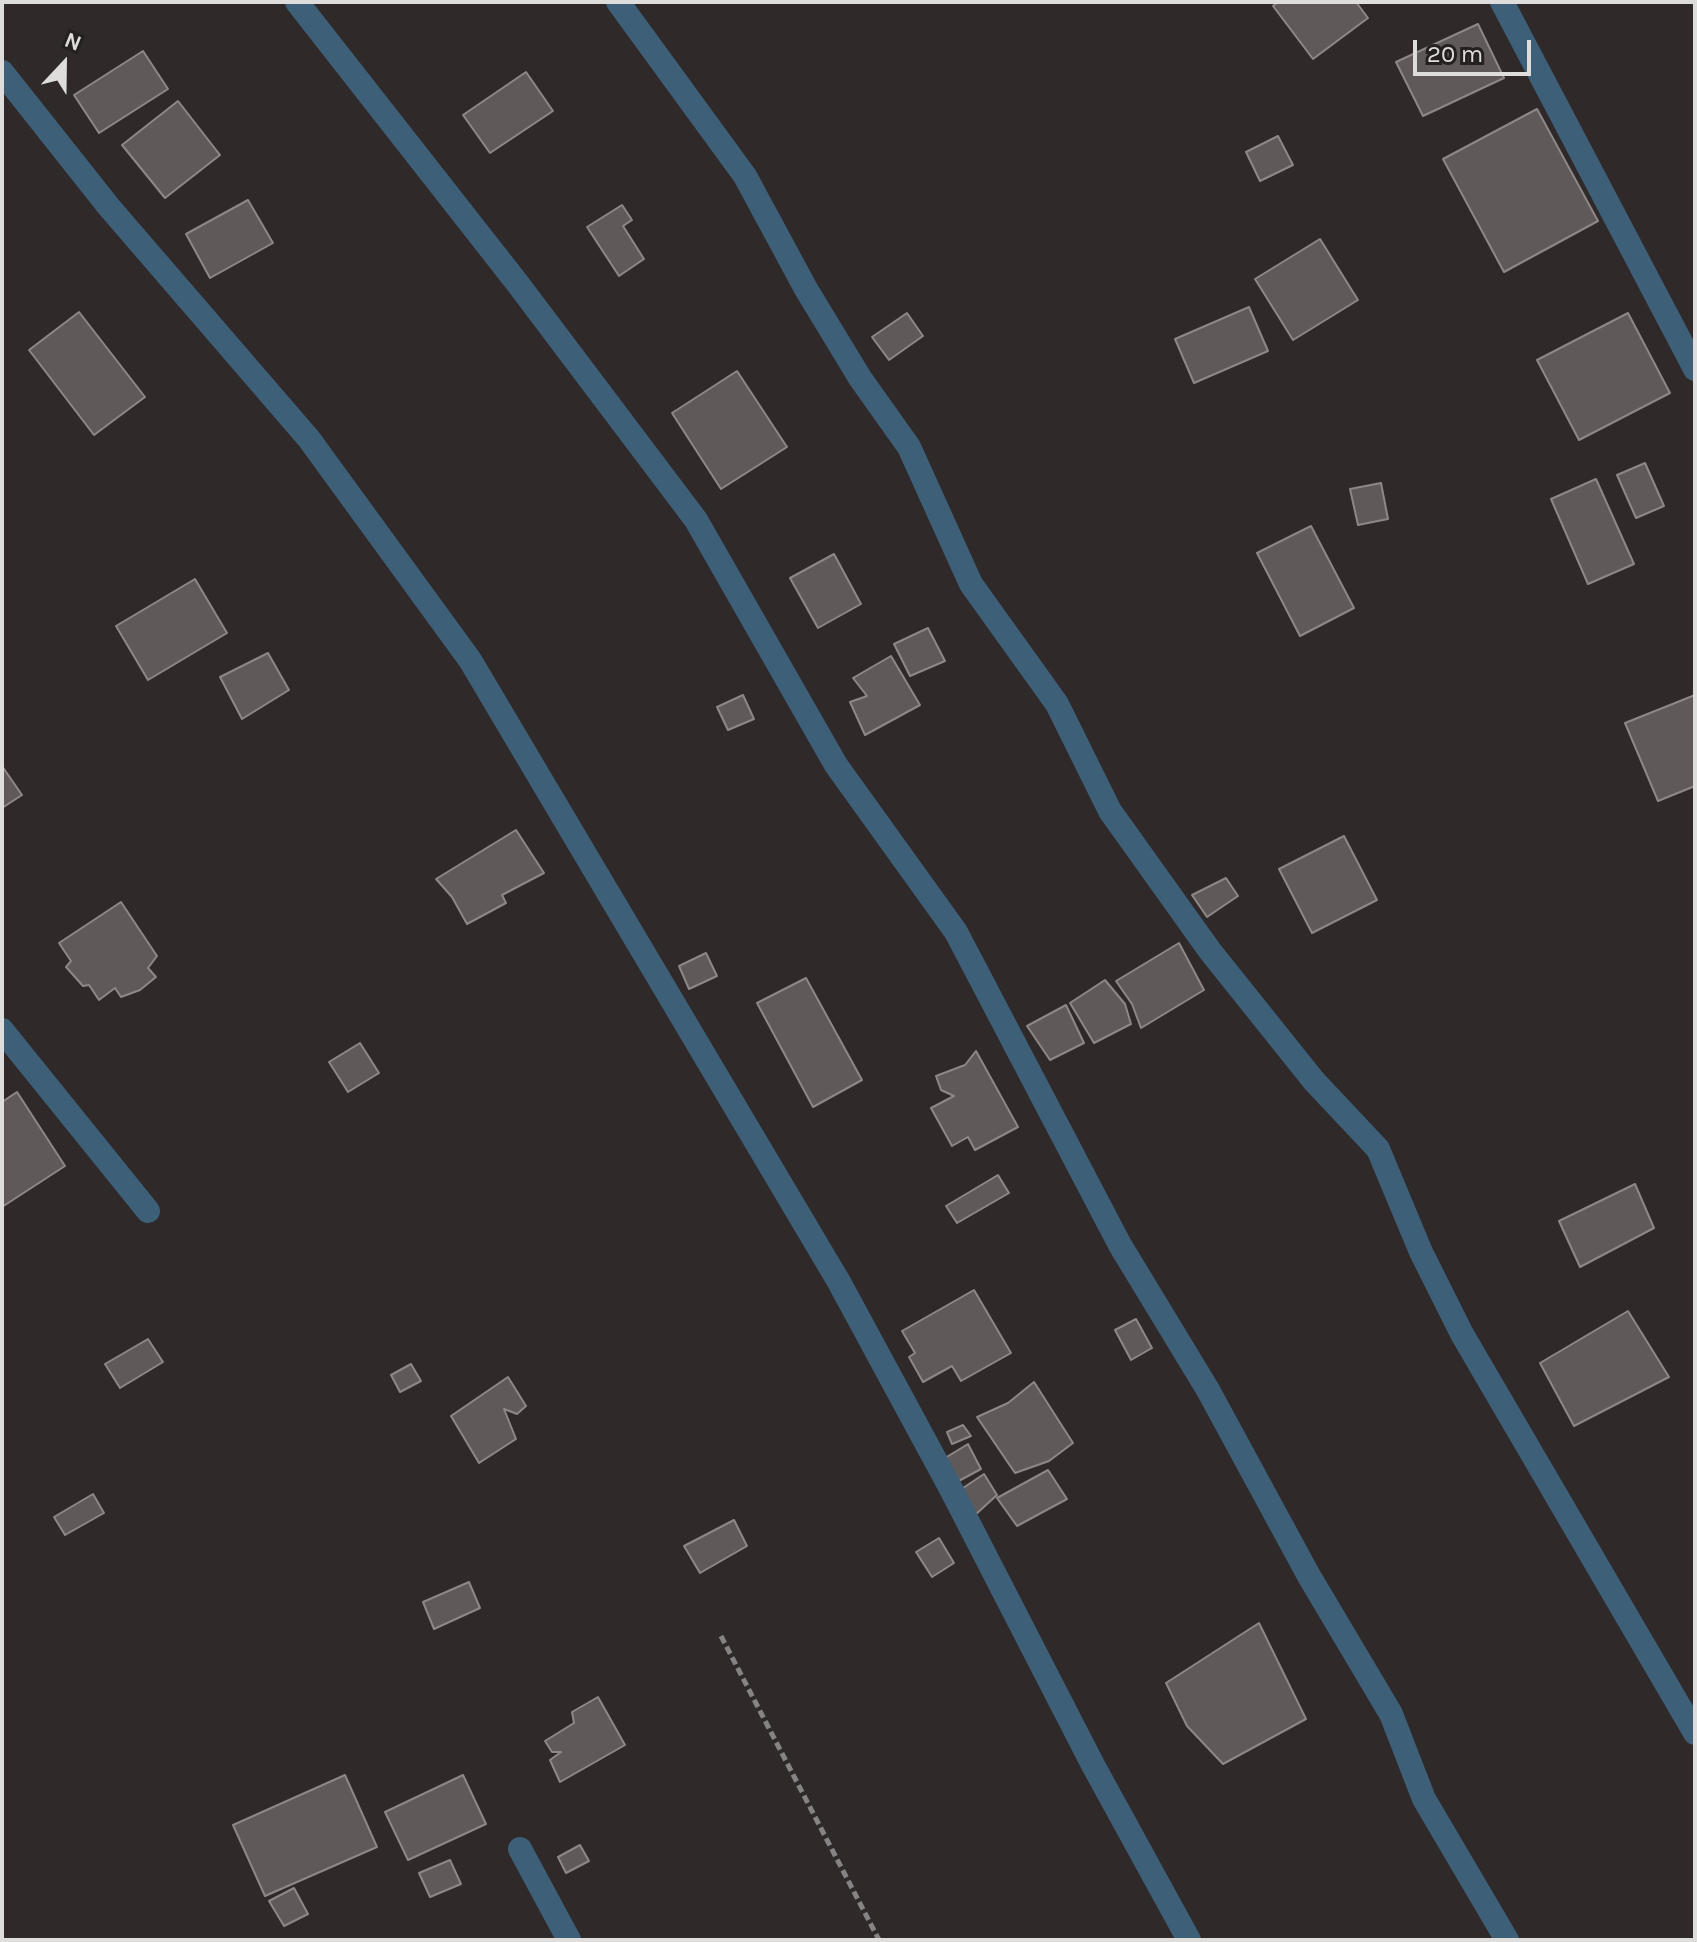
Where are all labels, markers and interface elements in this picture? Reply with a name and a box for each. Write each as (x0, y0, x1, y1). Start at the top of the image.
north arrow (24, 24, 104, 104)
scale bar (1417, 24, 1535, 74)
text: N (61, 27, 85, 57)
text: 20 m (1427, 40, 1483, 68)

